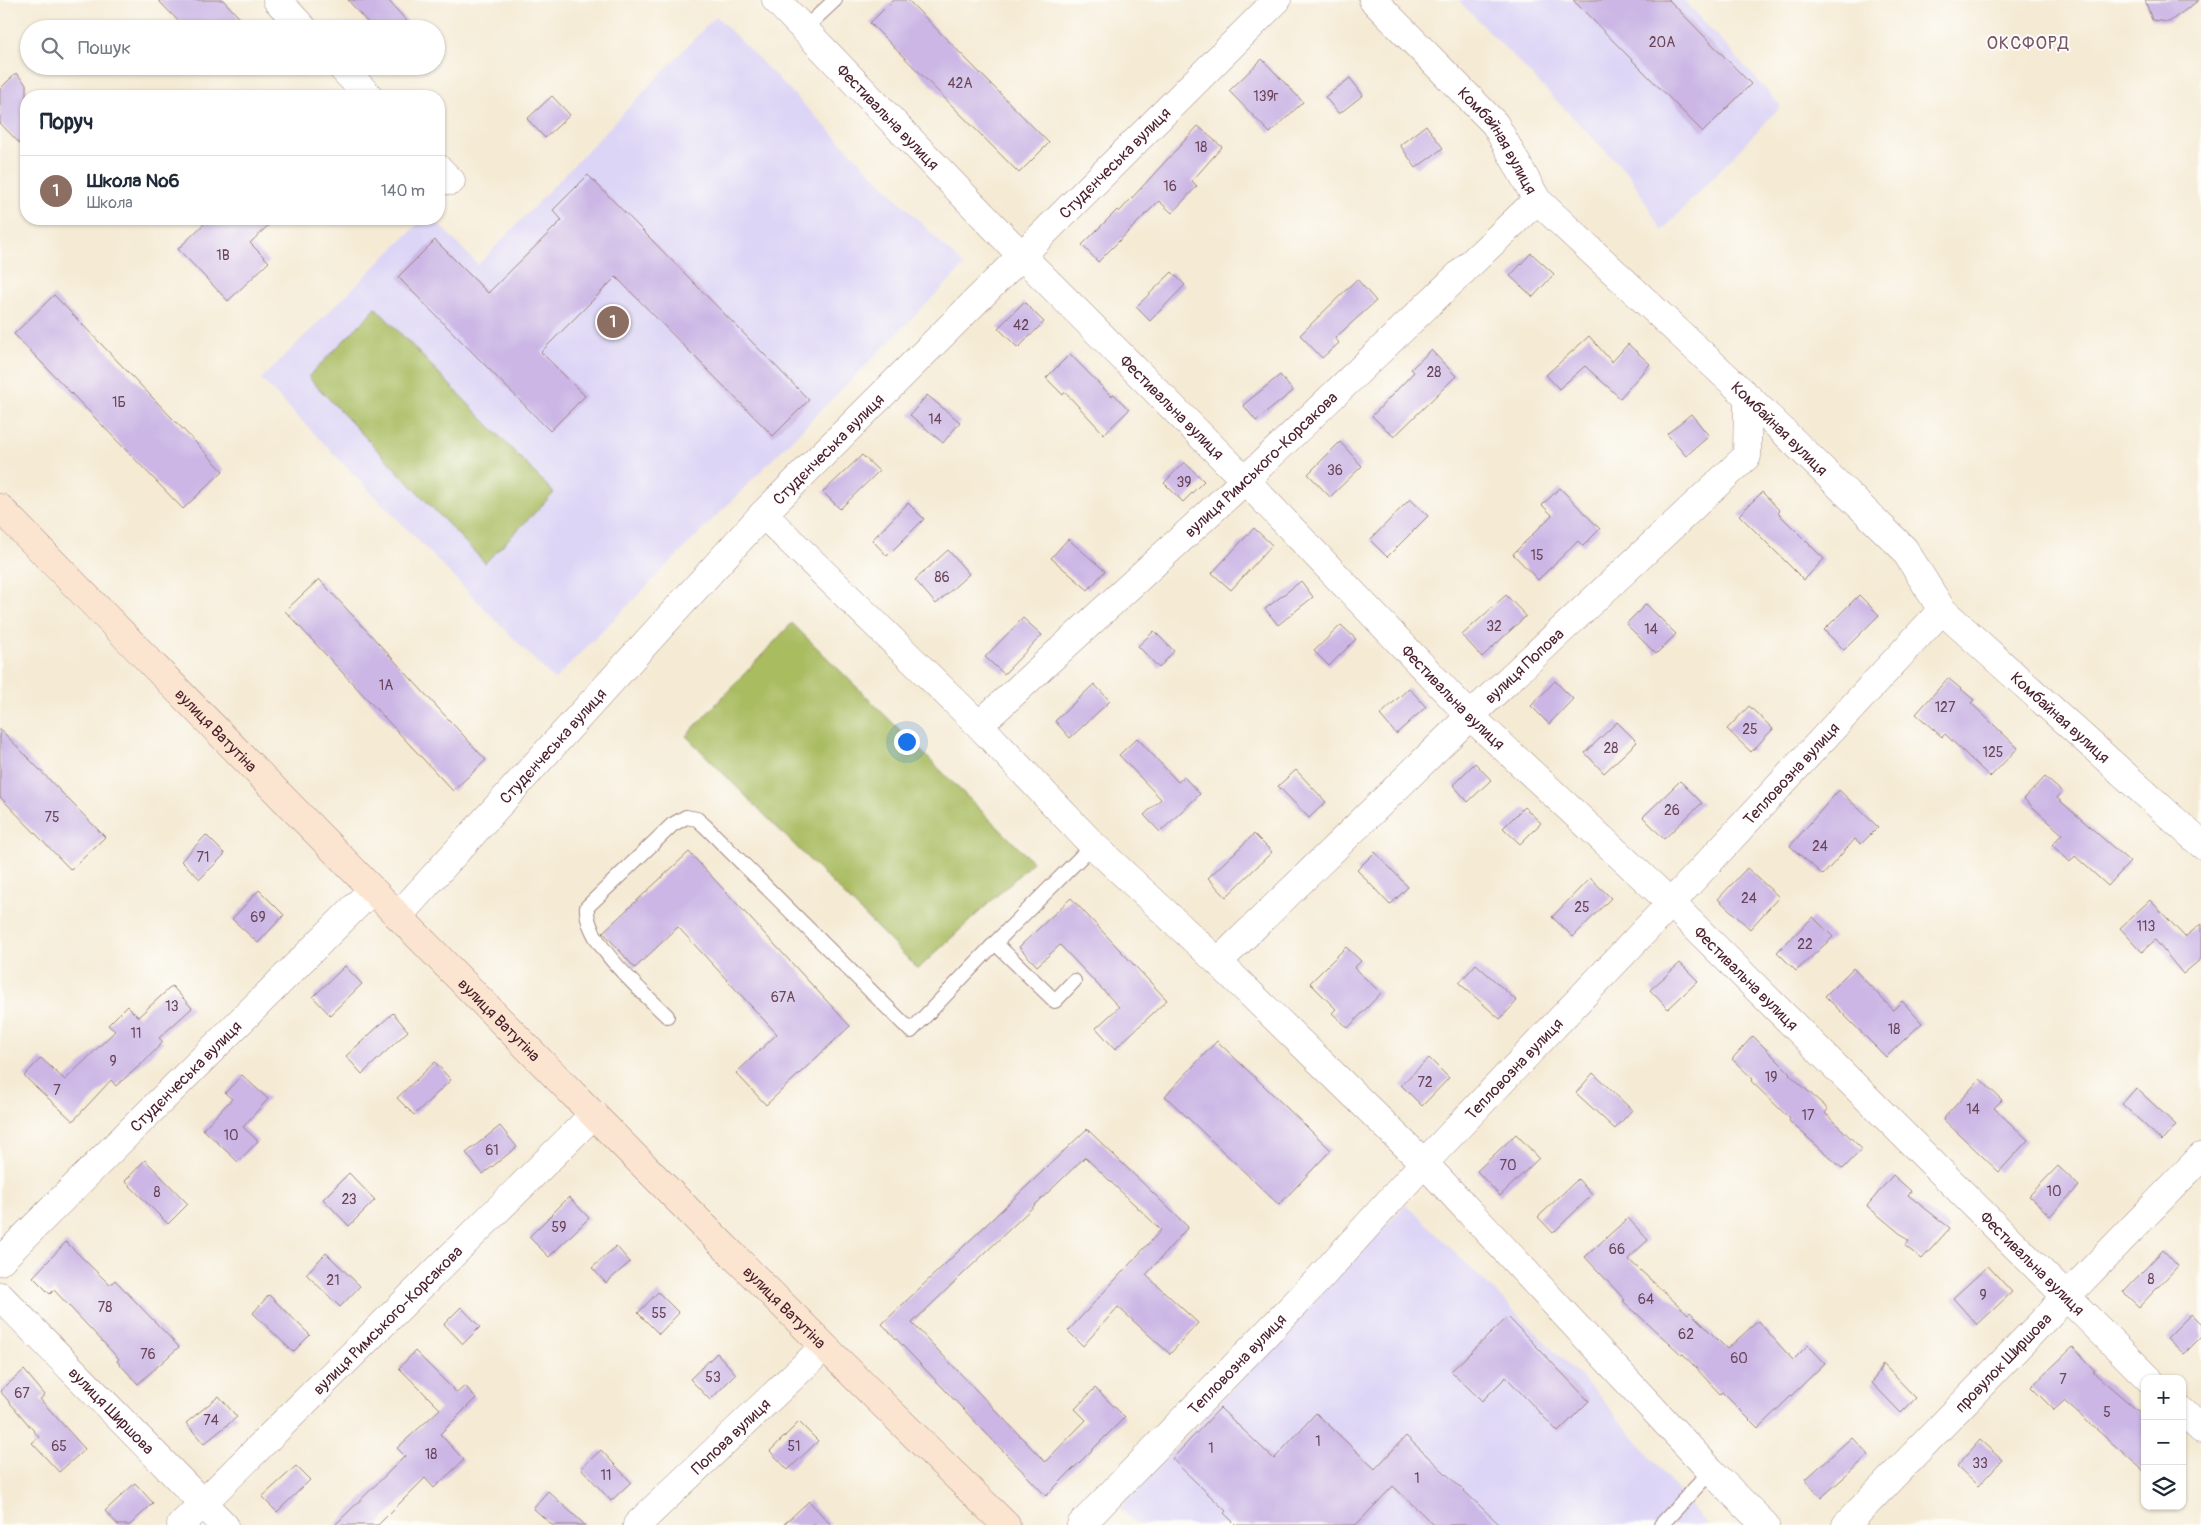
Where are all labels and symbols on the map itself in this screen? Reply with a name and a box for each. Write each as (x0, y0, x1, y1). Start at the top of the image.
district label: ОКСФОРД (1986, 32, 2070, 55)
house number: 20А (1649, 34, 1675, 51)
street label: Фестивальна вулиця (832, 60, 943, 175)
house number: 42А (947, 75, 973, 92)
street label: Комбайная вулиця (1453, 83, 1541, 198)
house number: 139г (1253, 88, 1279, 105)
street label: Студєнчеська вулиця (1055, 103, 1175, 223)
house number: 18 (1195, 139, 1207, 156)
house number: 16 (1163, 178, 1177, 195)
house number: 1В (216, 247, 230, 264)
pin: 1 (597, 303, 629, 341)
house number: 42 (1013, 317, 1029, 334)
street label: Фестивальна вулиця (1115, 351, 1228, 464)
house number: 28 (1427, 364, 1441, 381)
street label: Комбайная вулиця (1727, 377, 1832, 480)
street label: вулиця Римського-Корсакова (1181, 388, 1342, 542)
street label: Студєнчеська вулиця (769, 390, 889, 510)
house number: 1Б (112, 394, 126, 411)
house number: 14 (928, 411, 942, 428)
house number: 36 (1327, 462, 1343, 479)
house number: 39 (1176, 474, 1192, 491)
house number: 15 (1530, 547, 1544, 564)
house number: 86 (934, 569, 950, 586)
house number: 32 (1486, 618, 1502, 635)
house number: 14 (1644, 621, 1658, 638)
street label: вулиця Попова (1481, 624, 1568, 708)
street label: Фестивальна вулиця (1397, 641, 1509, 754)
street label: Комбайная вулиця (2006, 668, 2114, 768)
house number: 1А (379, 677, 393, 694)
street label: Студєнчеська вулиця (496, 684, 611, 808)
street label: вулиця Ватутіна (170, 685, 261, 777)
house number: 127 (1935, 699, 1956, 716)
street label: Тепловозна вулиця (1739, 718, 1844, 830)
house number: 25 (1742, 721, 1758, 738)
your location (894, 729, 920, 755)
house number: 28 (1604, 740, 1618, 757)
house number: 125 (1983, 744, 2003, 761)
house number: 26 (1664, 802, 1680, 819)
house number: 75 (45, 809, 60, 826)
house number: 24 (1812, 838, 1828, 855)
house number: 71 (197, 849, 209, 866)
house number: 24 (1741, 890, 1757, 907)
house number: 25 (1574, 899, 1590, 916)
house number: 69 (250, 909, 266, 926)
house number: 113 (2137, 918, 2156, 935)
street label: Фестивальна вулиця (1689, 922, 1802, 1035)
house number: 22 (1797, 936, 1813, 953)
street label: вулиця Ватутіна (454, 974, 544, 1066)
house number: 67А (771, 989, 795, 1006)
house number: 13 (165, 998, 179, 1015)
street label: Тепловозна вулиця (1461, 1014, 1567, 1124)
street label: Студєнчеська вулиця (126, 1017, 246, 1137)
house number: 18 (1888, 1021, 1900, 1038)
house number: 11 (131, 1025, 141, 1042)
house number: 9 (109, 1053, 117, 1070)
house number: 19 (1765, 1069, 1777, 1086)
house number: 72 (1417, 1074, 1433, 1091)
house number: 7 (53, 1082, 61, 1099)
house number: 14 (1966, 1101, 1980, 1118)
house number: 17 (1802, 1107, 1815, 1124)
house number: 10 (223, 1127, 239, 1144)
house number: 61 (485, 1142, 499, 1159)
house number: 70 (1500, 1157, 1516, 1174)
house number: 10 (2046, 1183, 2062, 1200)
house number: 8 (153, 1184, 161, 1201)
house number: 23 (341, 1191, 357, 1208)
street label: Фестивальна вулиця (1975, 1207, 2088, 1320)
house number: 59 (552, 1219, 566, 1236)
house number: 66 (1609, 1241, 1625, 1258)
street label: вулиця Римського-Корсакова (309, 1242, 467, 1399)
street label: вулиця Ватутіна (738, 1262, 830, 1353)
house number: 8 (2147, 1271, 2155, 1288)
house number: 21 (326, 1272, 340, 1289)
house number: 9 (1979, 1287, 1987, 1304)
house number: 64 (1638, 1291, 1654, 1308)
house number: 78 (98, 1299, 112, 1316)
house number: 55 (651, 1305, 667, 1322)
street label: провулок Ширшова (1951, 1309, 2056, 1417)
street label: Тепловозна вулиця (1184, 1310, 1291, 1419)
house number: 62 (1678, 1326, 1694, 1343)
house number: 76 (140, 1346, 156, 1363)
house number: 60 (1730, 1350, 1748, 1367)
street label: вулиця Ширшова (64, 1363, 158, 1459)
house number: 53 (705, 1369, 721, 1386)
house number: 7 (2059, 1371, 2067, 1388)
house number: 67 (14, 1385, 30, 1402)
street label: Попова вулиця (687, 1395, 775, 1479)
house number: 5 (2103, 1404, 2111, 1421)
house number: 74 (203, 1412, 219, 1429)
house number: 1 (1315, 1433, 1321, 1450)
house number: 65 (51, 1438, 67, 1455)
house number: 51 (787, 1438, 801, 1455)
house number: 1 (1208, 1440, 1214, 1457)
house number: 18 (425, 1446, 437, 1463)
house number: 33 (1972, 1455, 1988, 1472)
house number: 11 (601, 1467, 611, 1484)
house number: 1 (1414, 1470, 1420, 1487)

